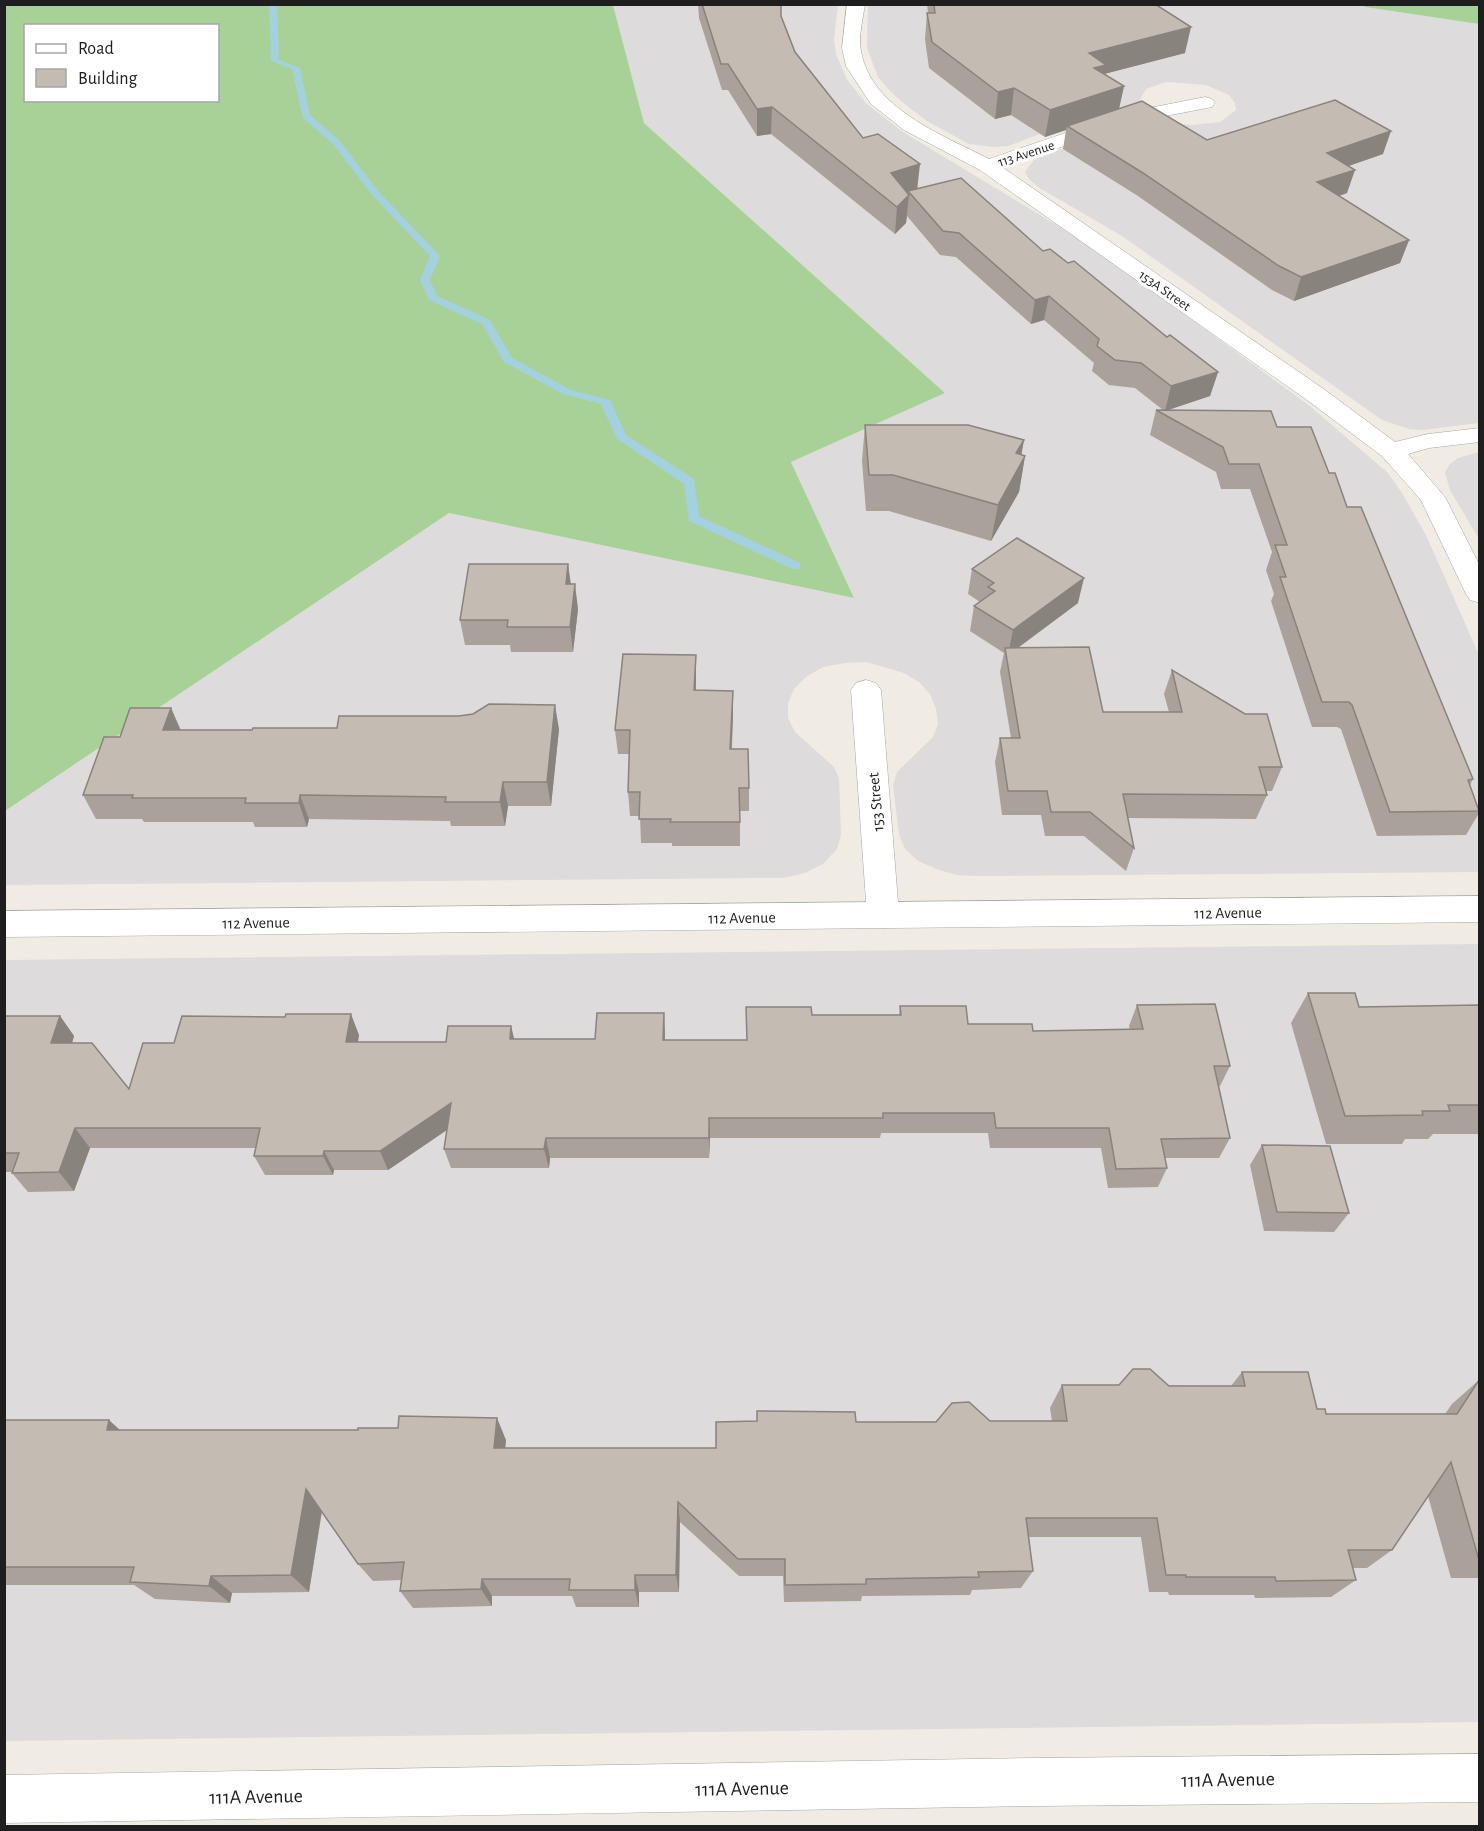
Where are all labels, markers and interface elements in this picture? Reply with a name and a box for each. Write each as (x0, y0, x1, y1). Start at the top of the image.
legend (24, 24, 219, 102)
text: Road (78, 40, 114, 58)
text: Building (78, 70, 138, 88)
street label: 113 Avenue (996, 138, 1056, 170)
street label: 153A Street (1136, 268, 1193, 314)
street label: 153 Street (865, 772, 887, 832)
street label: 112 Avenue (1194, 904, 1262, 922)
street label: 112 Avenue (708, 909, 776, 927)
street label: 112 Avenue (222, 914, 290, 932)
street label: 111A Avenue (1181, 1769, 1275, 1791)
street label: 111A Avenue (695, 1778, 789, 1800)
street label: 111A Avenue (209, 1786, 303, 1808)

